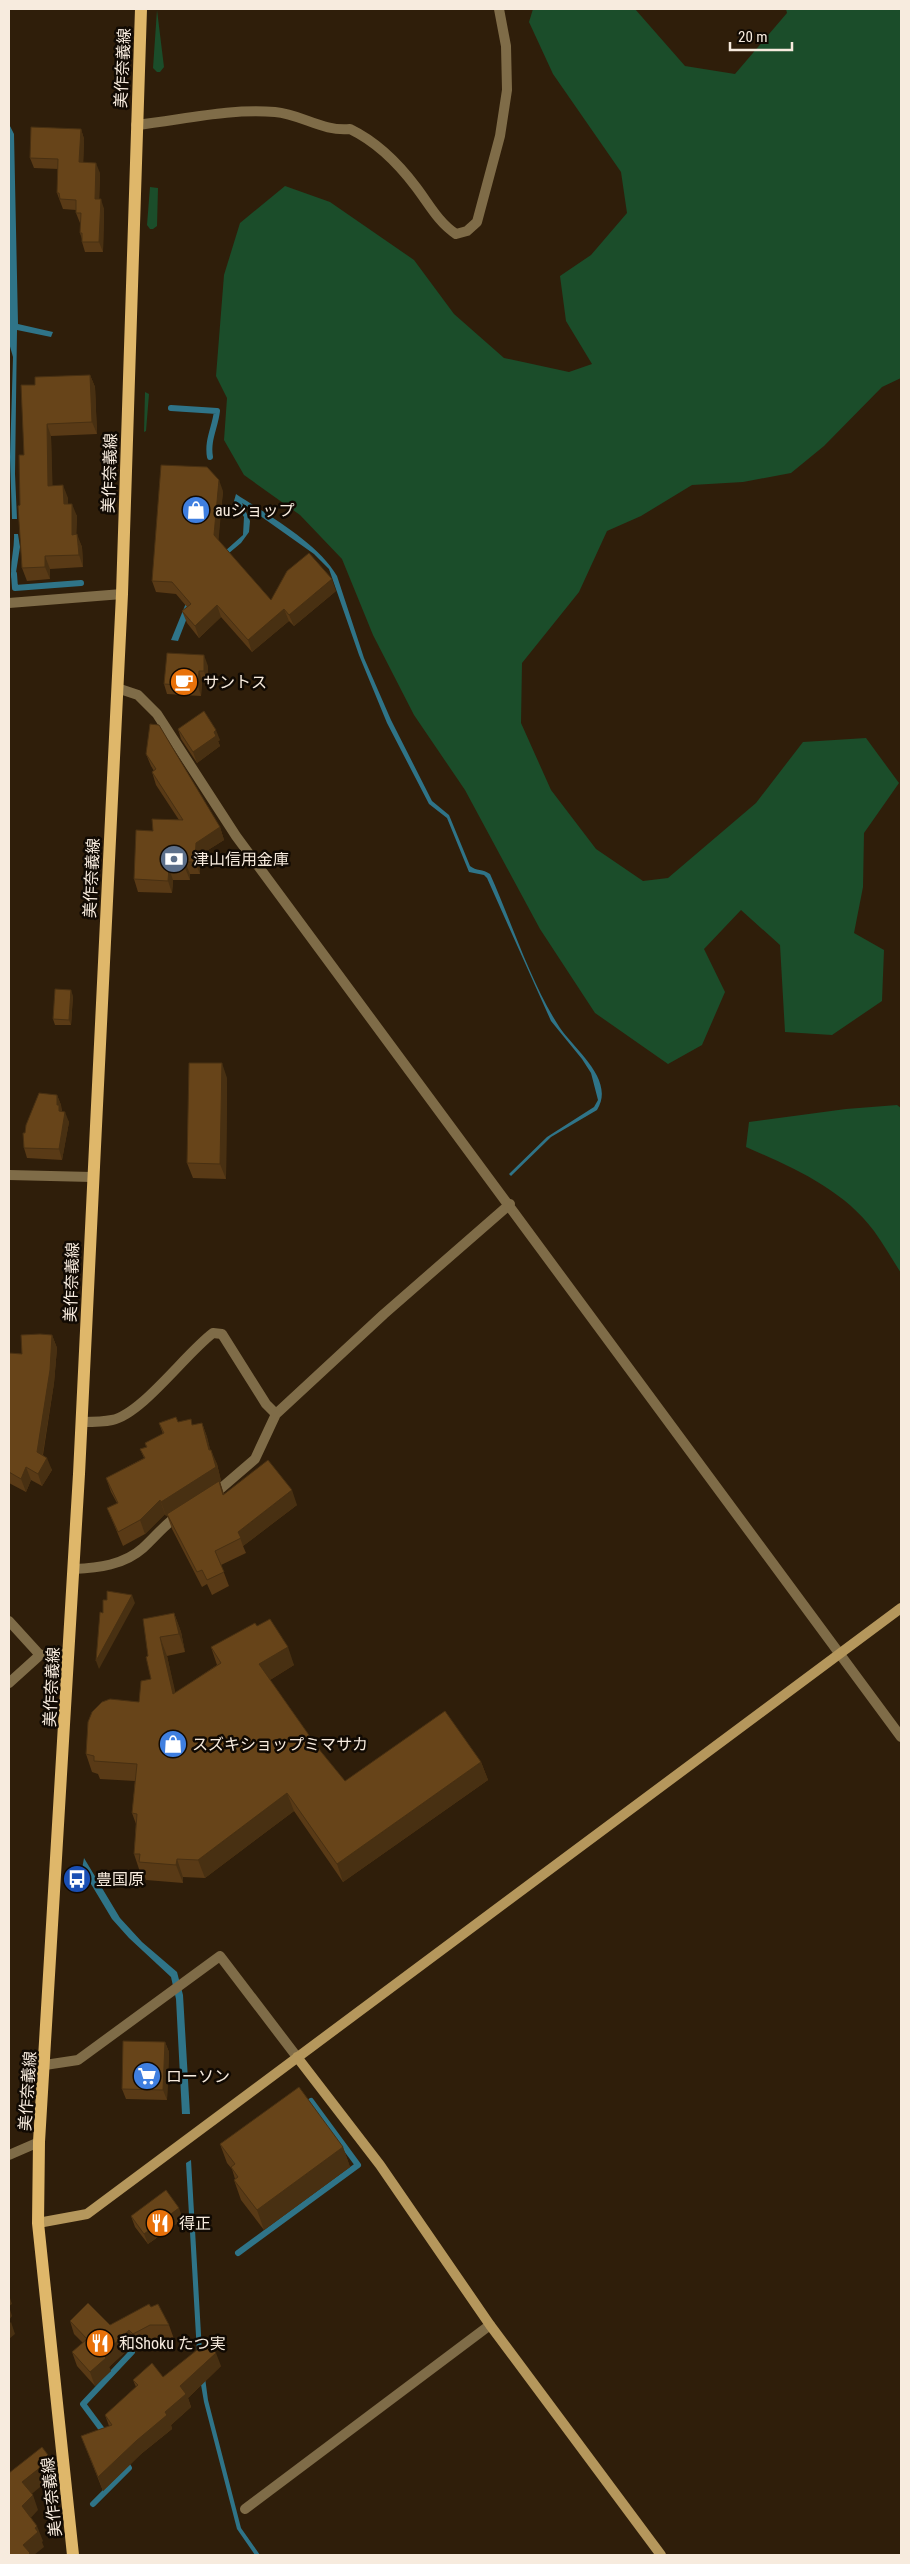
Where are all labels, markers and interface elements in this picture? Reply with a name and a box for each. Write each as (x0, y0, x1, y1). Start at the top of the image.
scale bar (730, 20, 792, 52)
street label: 美作奈義線 (111, 28, 134, 108)
text: 20 m (738, 28, 768, 46)
street label: 美作奈義線 (99, 433, 120, 513)
shop icon: auショップ (181, 495, 211, 525)
place label: auショップ (215, 501, 294, 520)
cafe icon: サントス (169, 667, 199, 697)
place label: サントス (203, 673, 267, 692)
street label: 美作奈義線 (80, 838, 103, 918)
bank icon: 津山信用金庫 (159, 844, 189, 874)
place label: 津山信用金庫 (193, 850, 289, 869)
street label: 美作奈義線 (61, 1242, 82, 1322)
street label: 美作奈義線 (40, 1647, 63, 1727)
shop icon: スズキショップミマサカ (158, 1729, 188, 1759)
place label: スズキショップミマサカ (192, 1735, 368, 1754)
bus stop icon: 豊国原 (62, 1864, 92, 1894)
place label: 豊国原 (96, 1870, 144, 1889)
street label: 美作奈義線 (15, 2050, 40, 2132)
supermarket icon: ローソン (132, 2061, 162, 2091)
place label: ローソン (166, 2067, 230, 2086)
restaurant icon: 得正 (145, 2208, 175, 2238)
place label: 得正 (179, 2214, 211, 2233)
restaurant icon: 和Shoku たつ実 (85, 2328, 115, 2358)
place label: 和Shoku たつ実 (119, 2334, 226, 2353)
street label: 美作奈義線 (38, 2456, 65, 2538)

